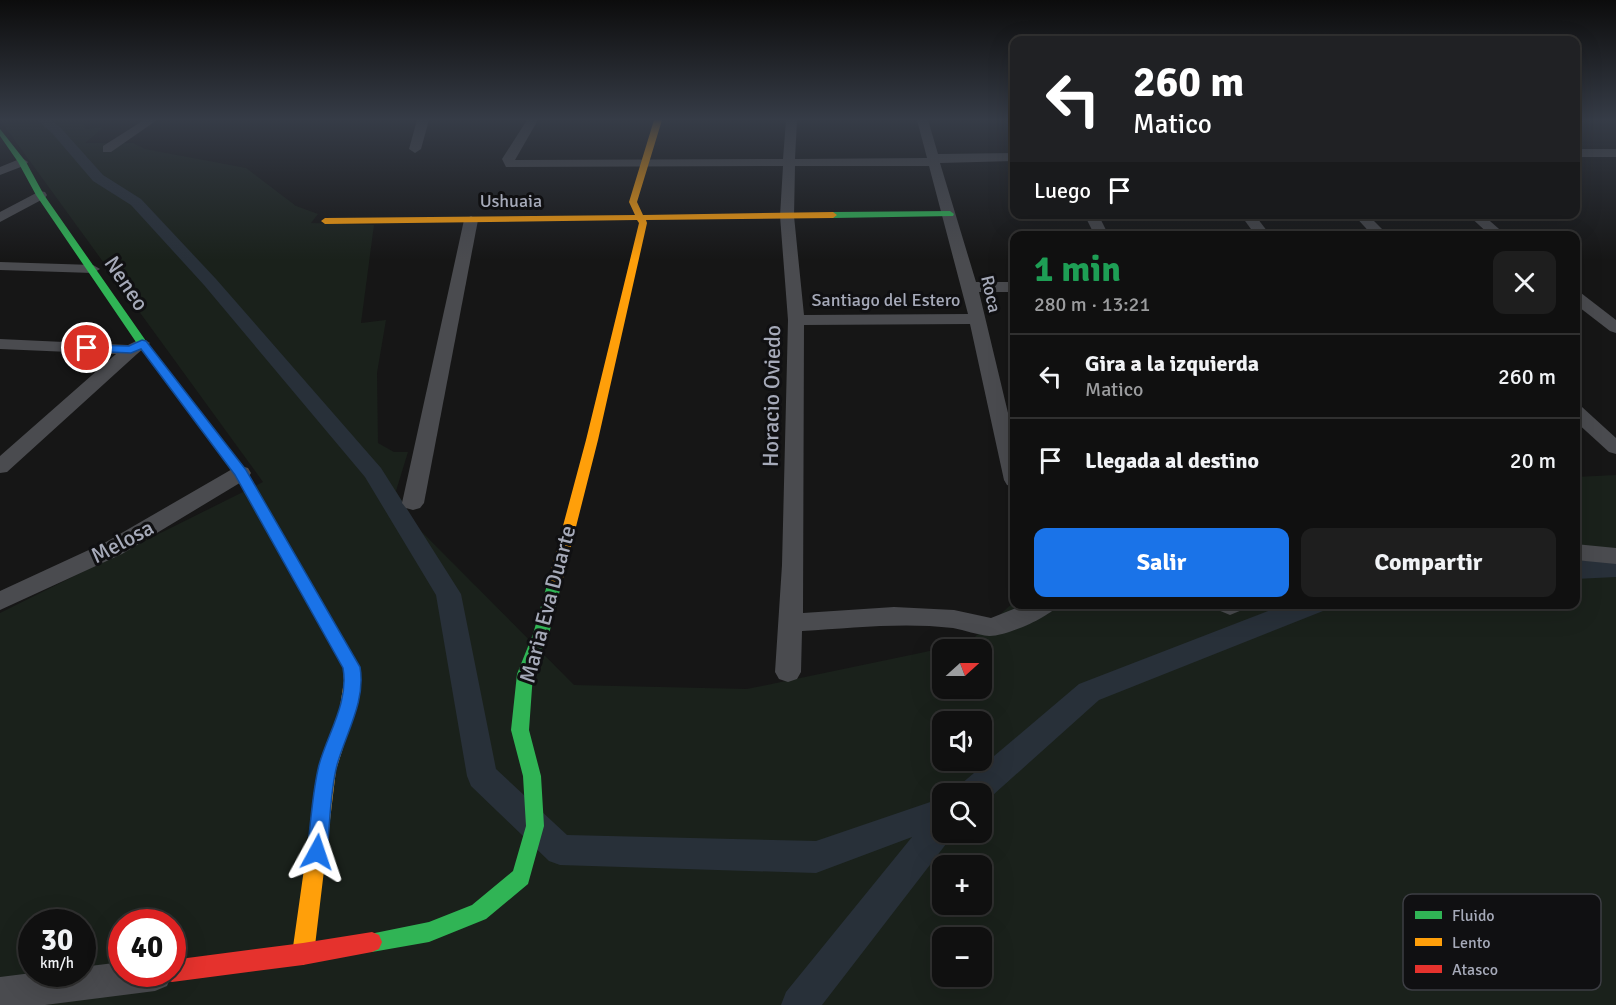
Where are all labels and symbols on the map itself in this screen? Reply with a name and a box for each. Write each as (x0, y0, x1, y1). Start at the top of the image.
street label: Ushuaia (480, 190, 542, 212)
street label: Neneo (98, 251, 155, 316)
street label: Roca (976, 273, 1006, 315)
street label: Santiago del Estero (812, 289, 960, 311)
pin (61, 322, 112, 373)
street label: Horacio Oviedo (757, 325, 786, 467)
street label: Melosa (86, 514, 158, 569)
street label: Maria Eva Duarte (513, 522, 581, 686)
north arrow (932, 639, 992, 699)
position arrow (285, 820, 349, 884)
legend (1403, 894, 1601, 990)
text: Fluido (1452, 906, 1495, 926)
speed limit sign: 40 (108, 909, 186, 987)
text: Lento (1452, 933, 1490, 953)
text: Atasco (1452, 960, 1498, 980)

